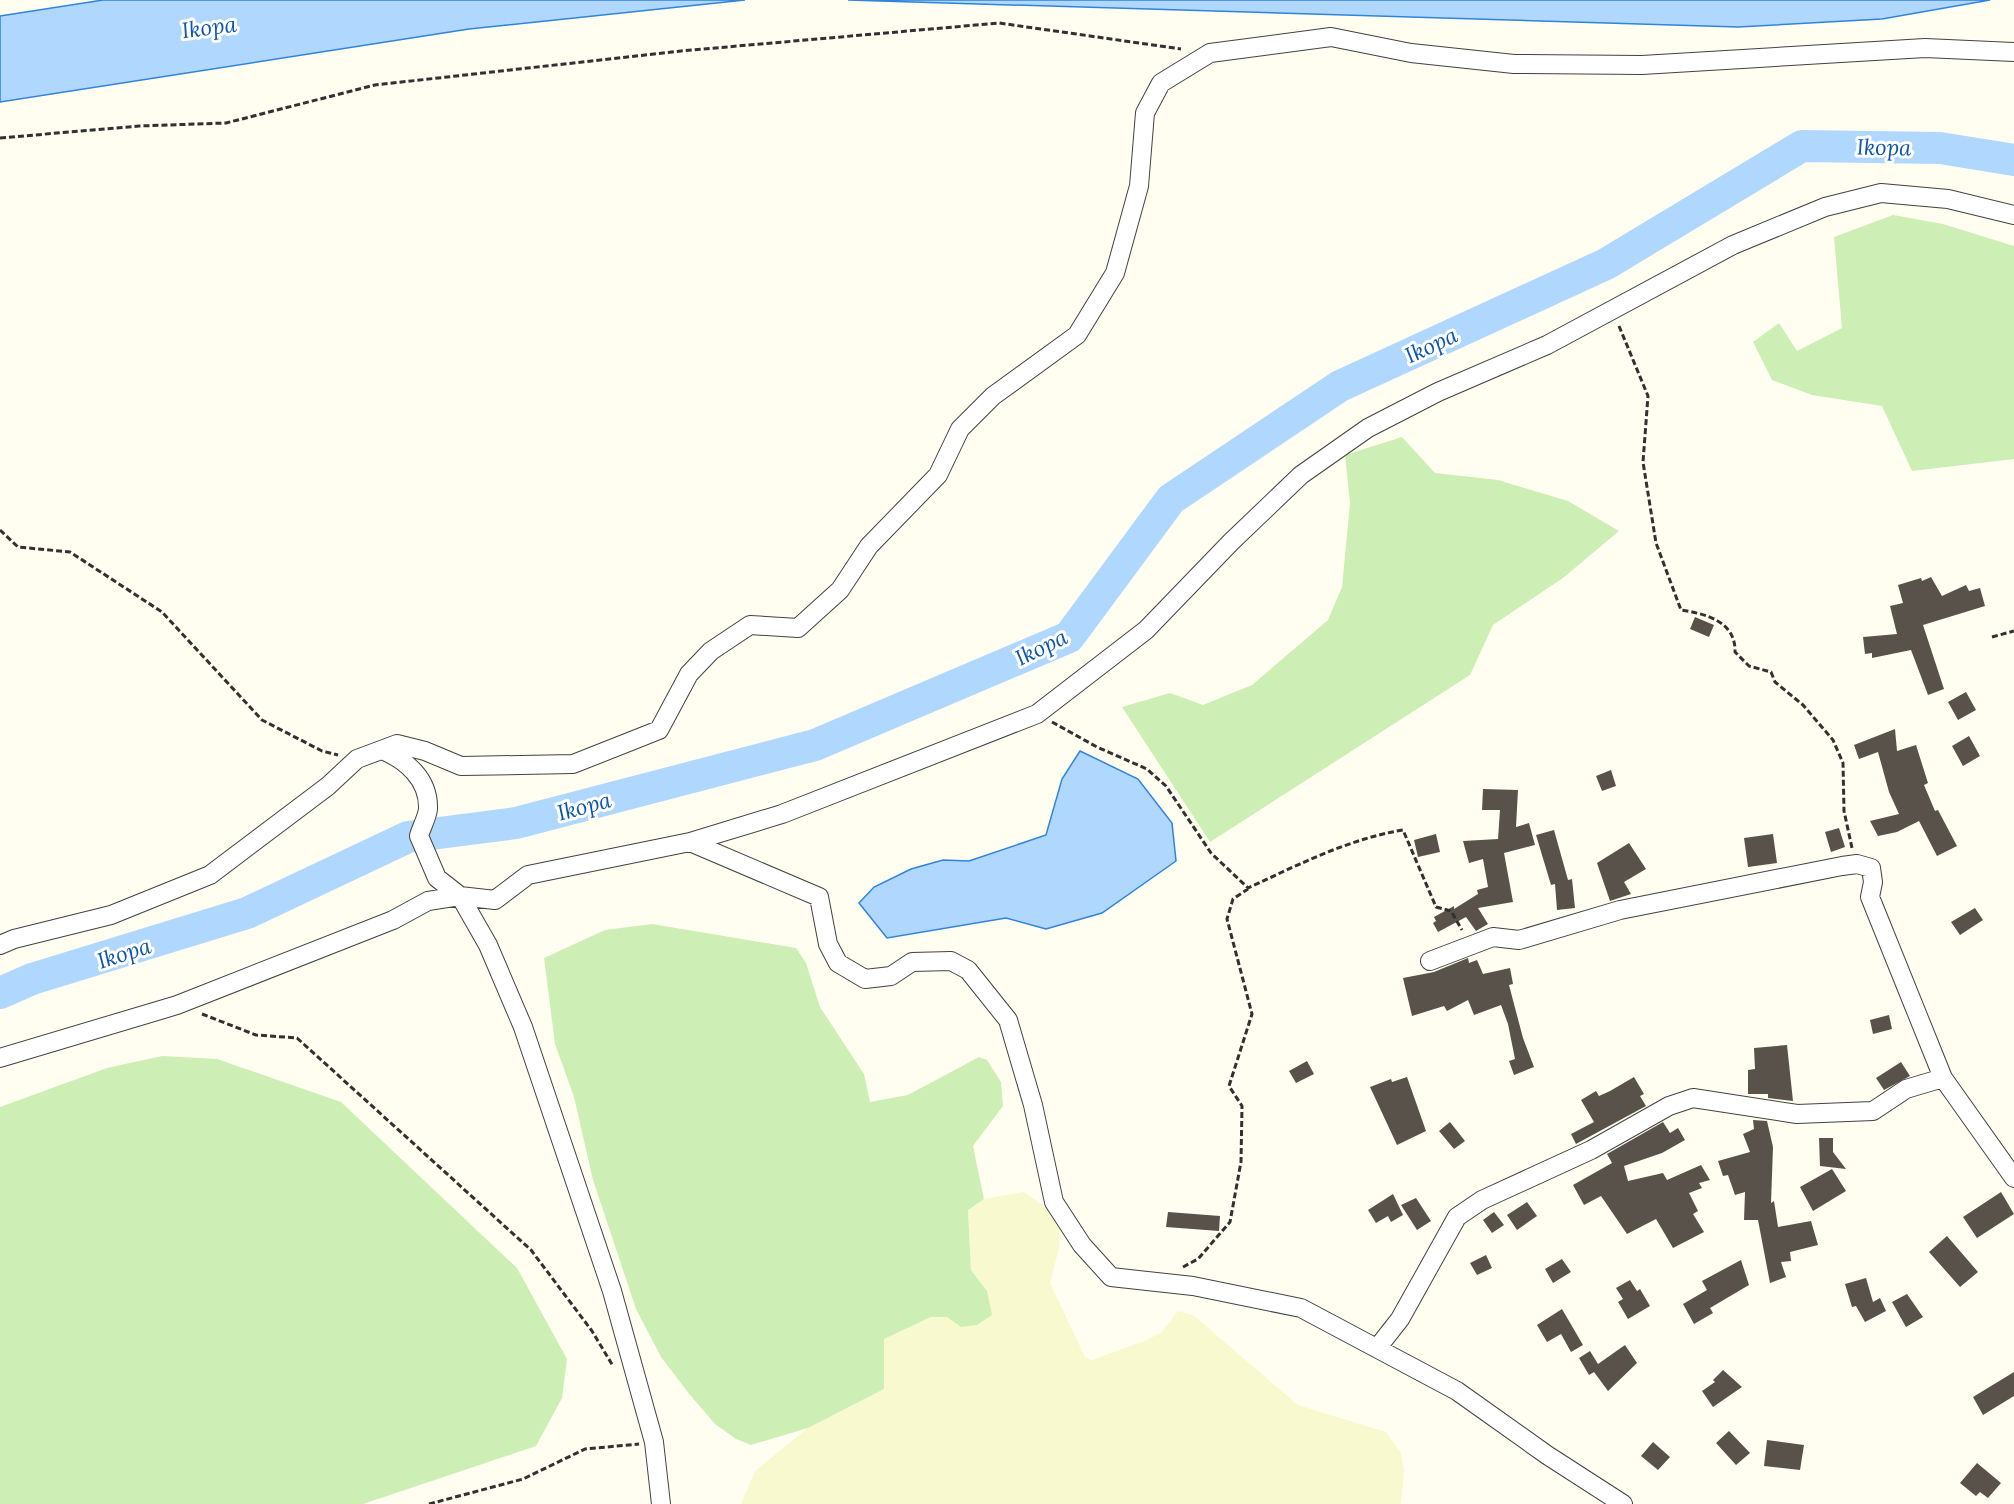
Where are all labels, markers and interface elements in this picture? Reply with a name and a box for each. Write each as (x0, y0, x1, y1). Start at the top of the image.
water label: Ikopa (180, 10, 239, 44)
water label: Ikopa (1856, 133, 1913, 161)
water label: Ikopa (1400, 320, 1463, 369)
water label: Ikopa (1010, 622, 1073, 672)
water label: Ikopa (554, 785, 615, 827)
water label: Ikopa (94, 931, 155, 975)

